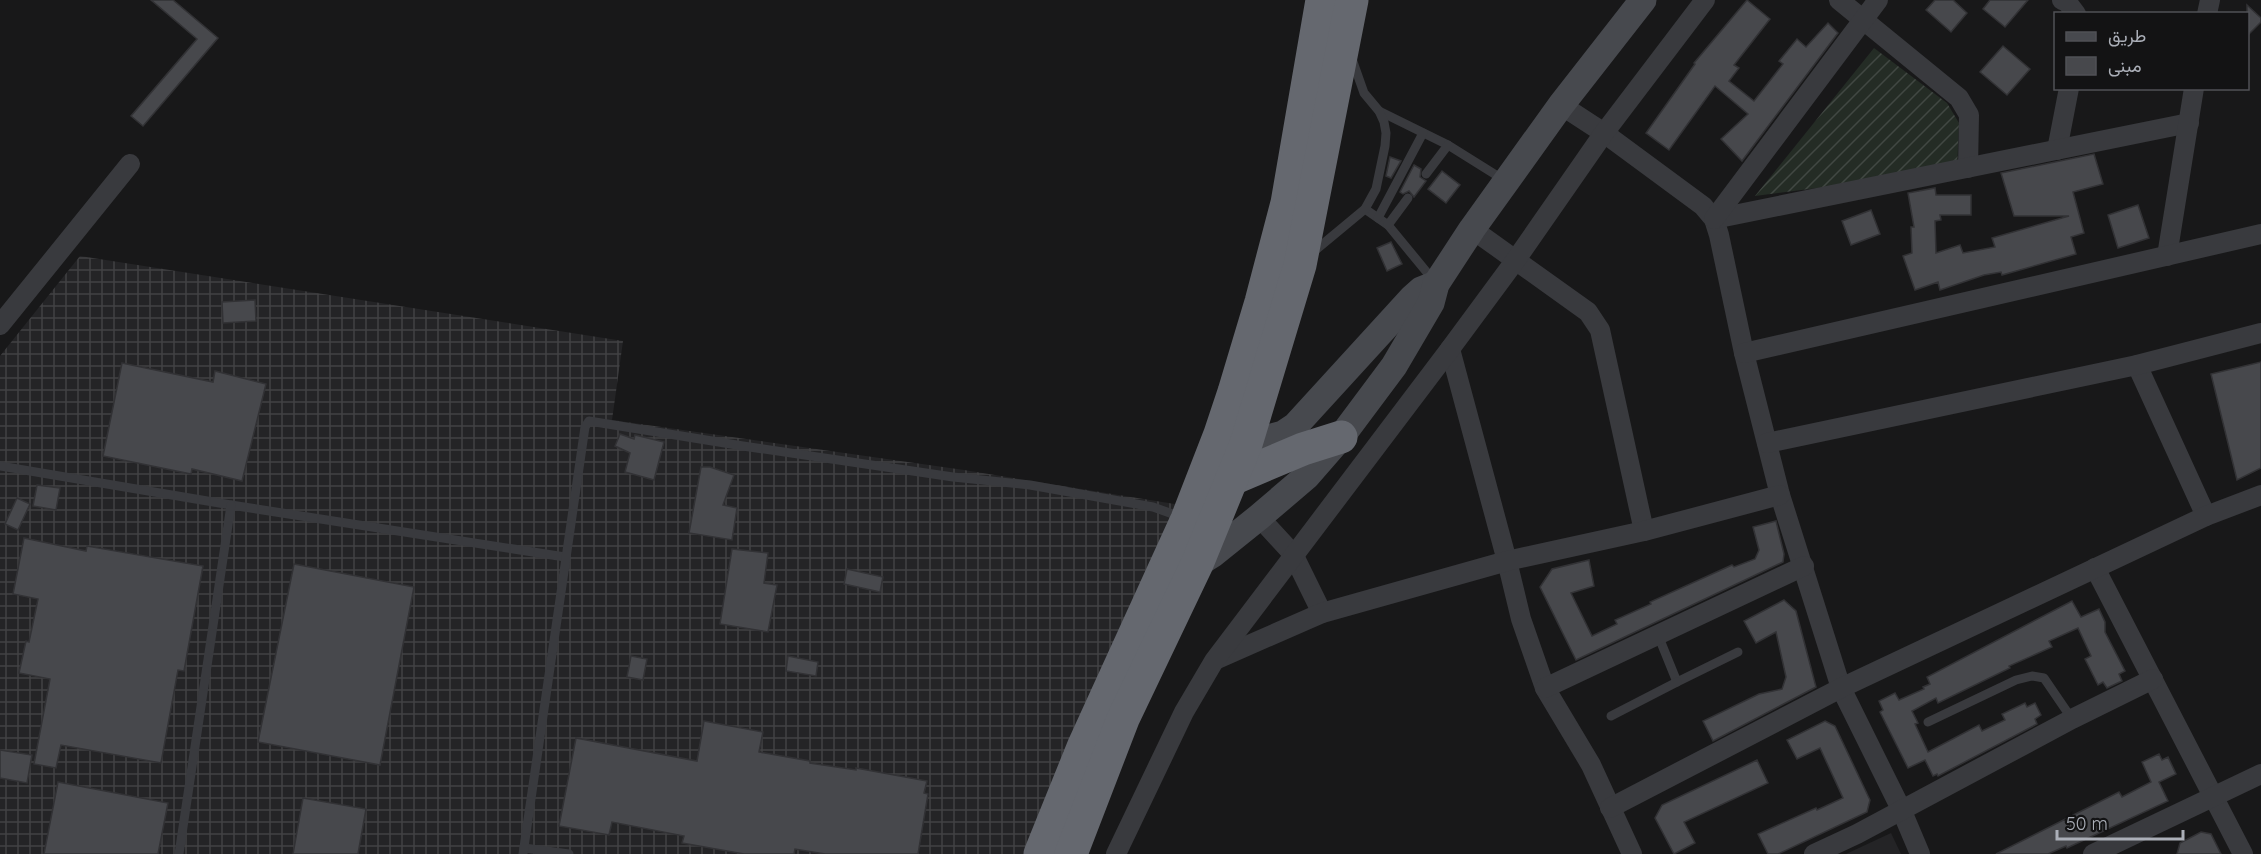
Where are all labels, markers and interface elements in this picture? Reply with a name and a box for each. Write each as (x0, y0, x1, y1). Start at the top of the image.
legend (2054, 12, 2249, 90)
text: طريق (2108, 24, 2146, 47)
text: مبنى (2108, 54, 2142, 77)
scale bar (2057, 803, 2183, 841)
text: 50 m (2066, 812, 2108, 835)

